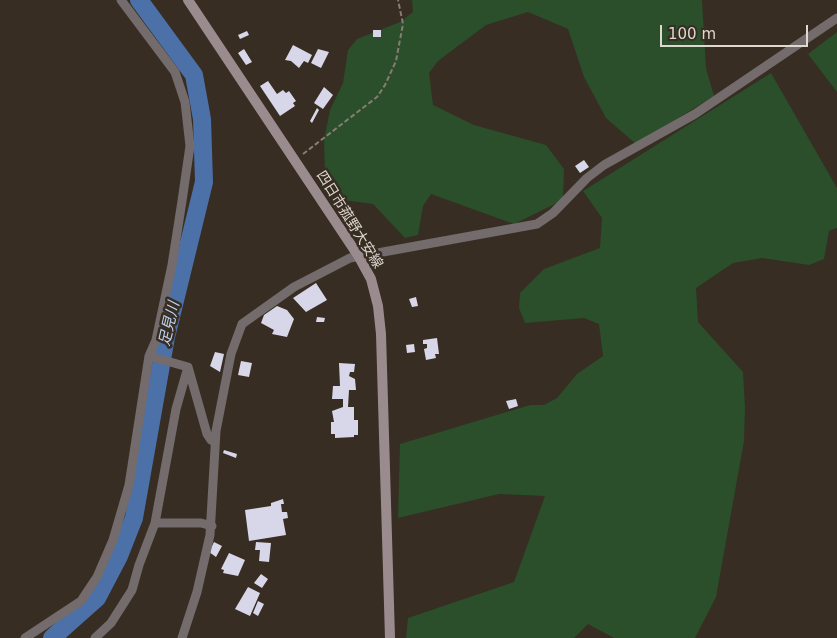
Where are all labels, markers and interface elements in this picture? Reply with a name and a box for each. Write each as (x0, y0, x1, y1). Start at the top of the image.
scale bar (662, 15, 810, 47)
text: 100 m (668, 25, 716, 43)
street label: 四日市菰野大安線 (312, 168, 386, 272)
water label: 足見川 (156, 300, 184, 348)

